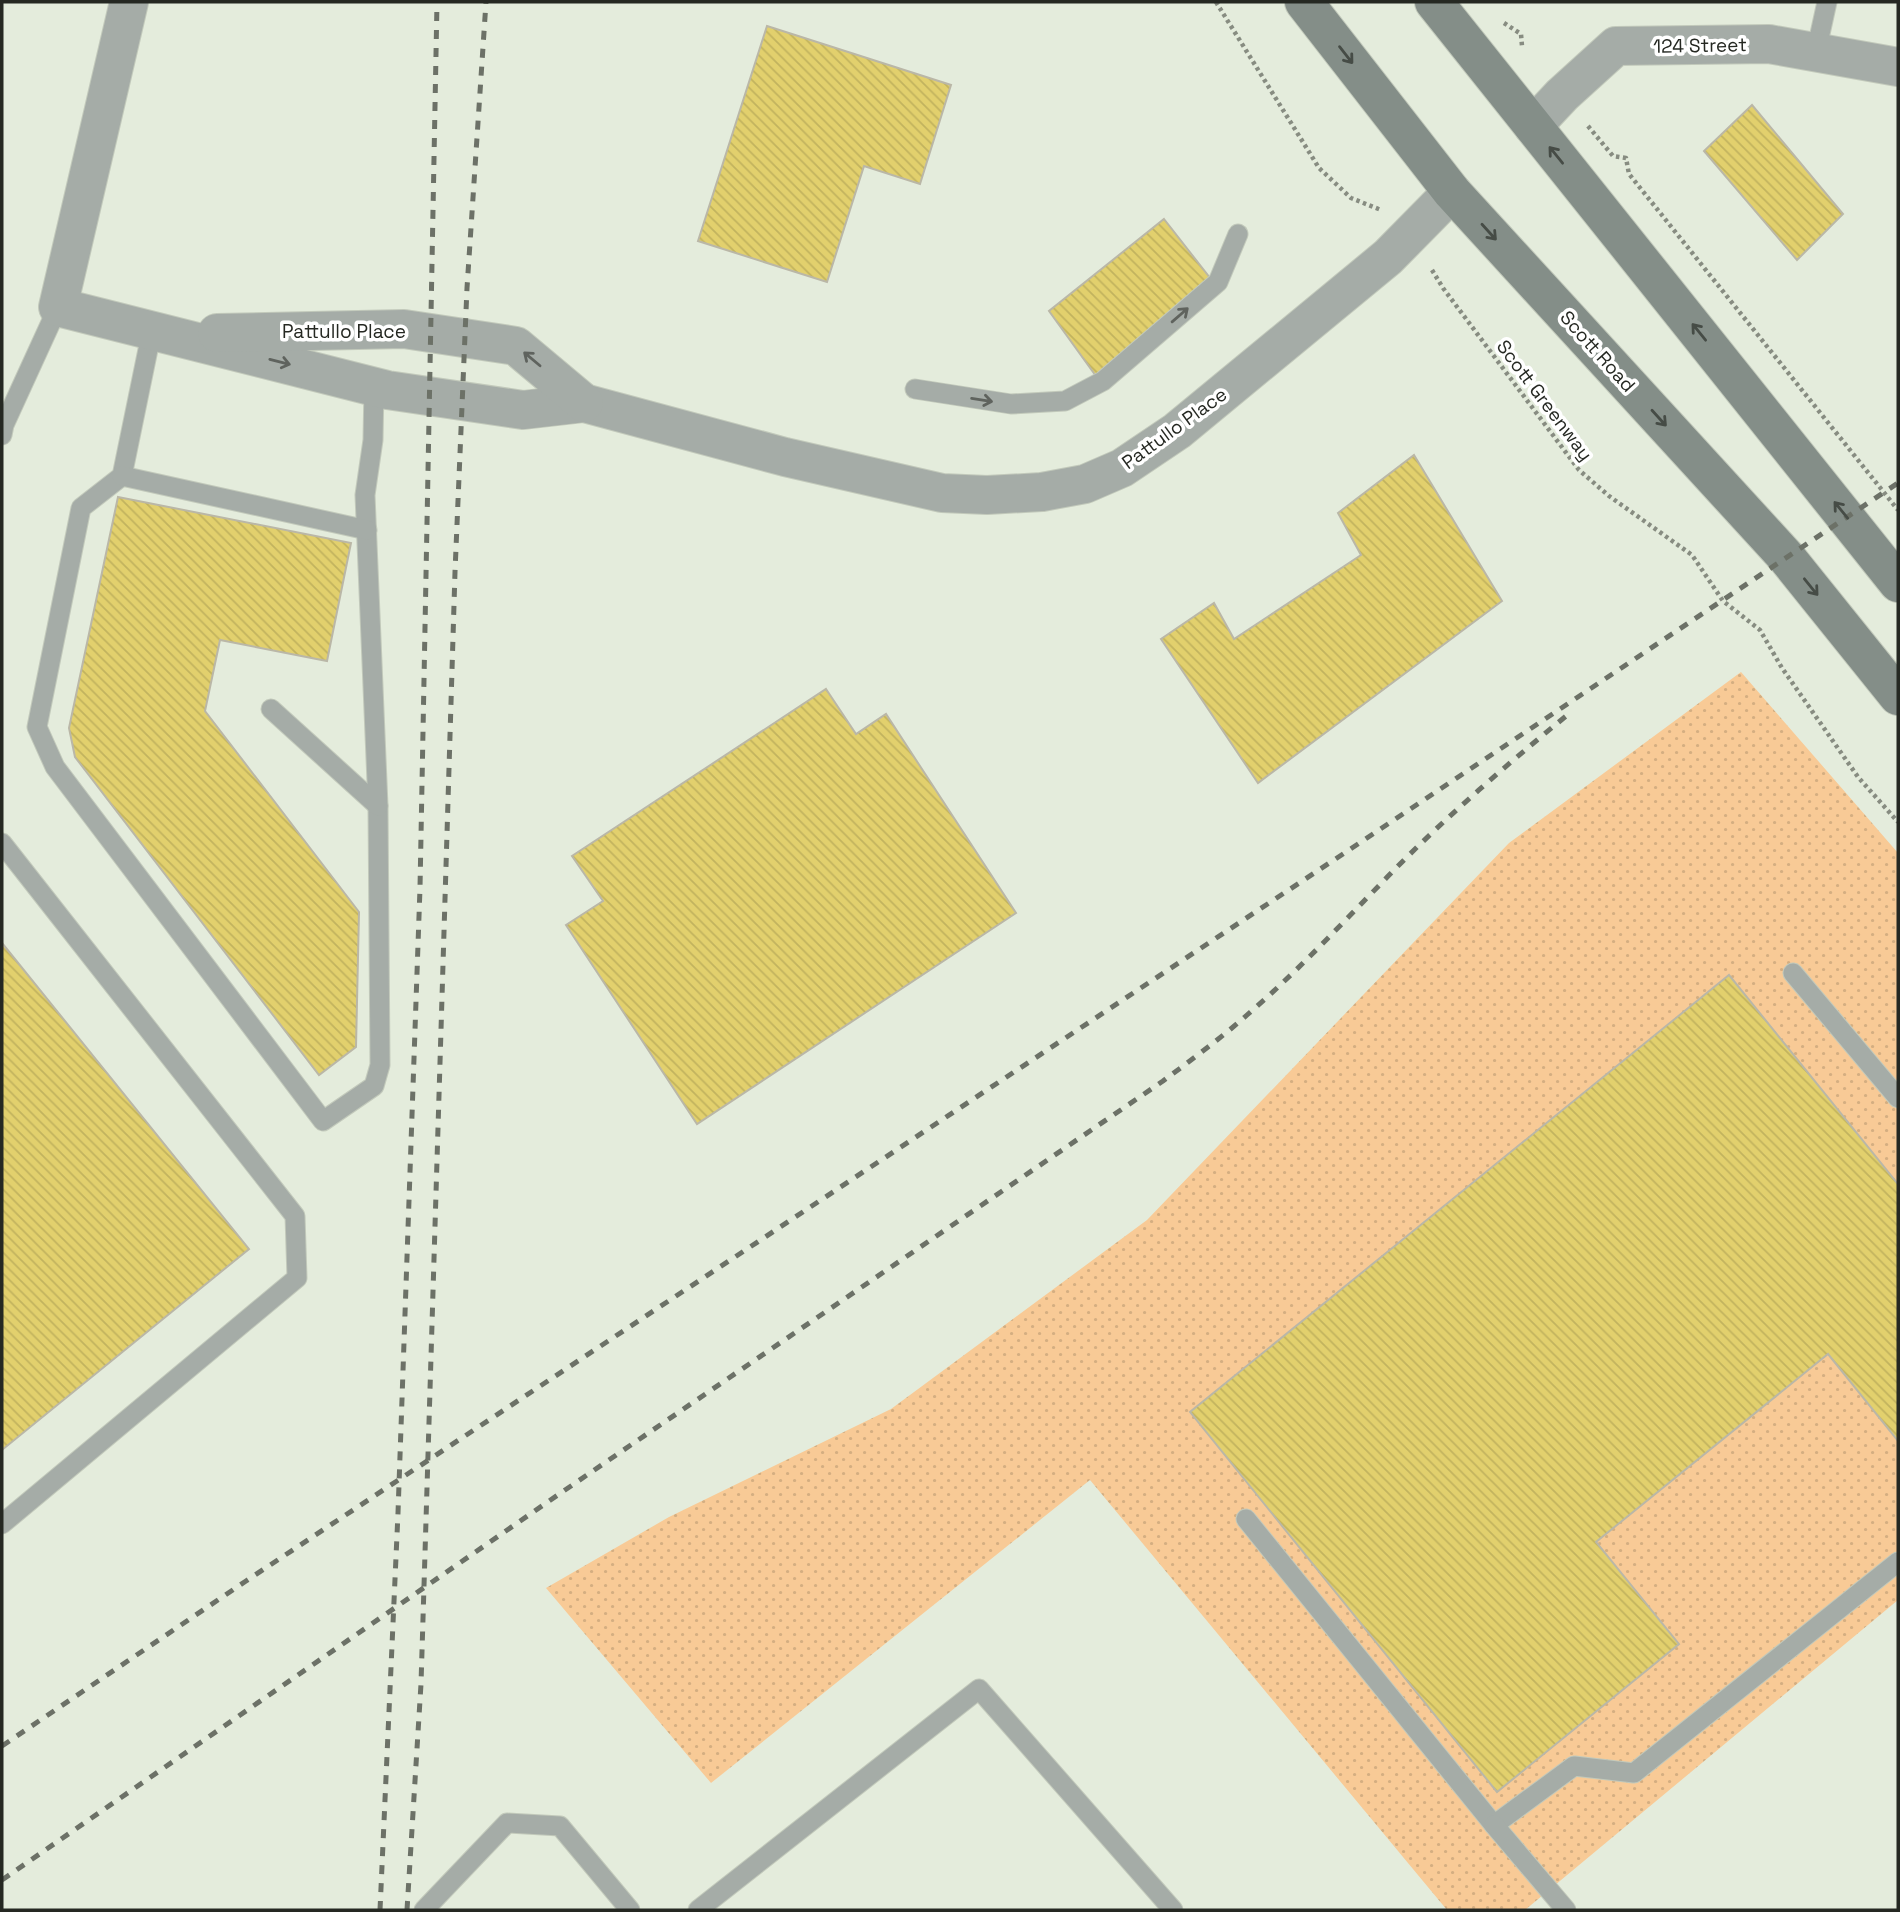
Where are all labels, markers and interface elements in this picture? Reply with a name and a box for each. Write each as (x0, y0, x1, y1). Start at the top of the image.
street label: 124 Street (1653, 32, 1747, 59)
one-way arrow (1338, 46, 1353, 64)
one-way arrow (1549, 146, 1564, 164)
one-way arrow (1481, 223, 1497, 241)
street label: Scott Road (1555, 305, 1641, 397)
one-way arrow (1170, 307, 1188, 323)
street label: Pattullo Place (282, 319, 406, 344)
one-way arrow (1691, 324, 1706, 342)
street label: Scott Greenway (1491, 335, 1598, 466)
one-way arrow (524, 351, 542, 367)
one-way arrow (268, 356, 290, 369)
street label: Pattullo Place (1117, 382, 1232, 475)
one-way arrow (970, 394, 993, 407)
one-way arrow (1651, 409, 1667, 427)
one-way arrow (1833, 501, 1848, 520)
one-way arrow (1803, 578, 1819, 596)

